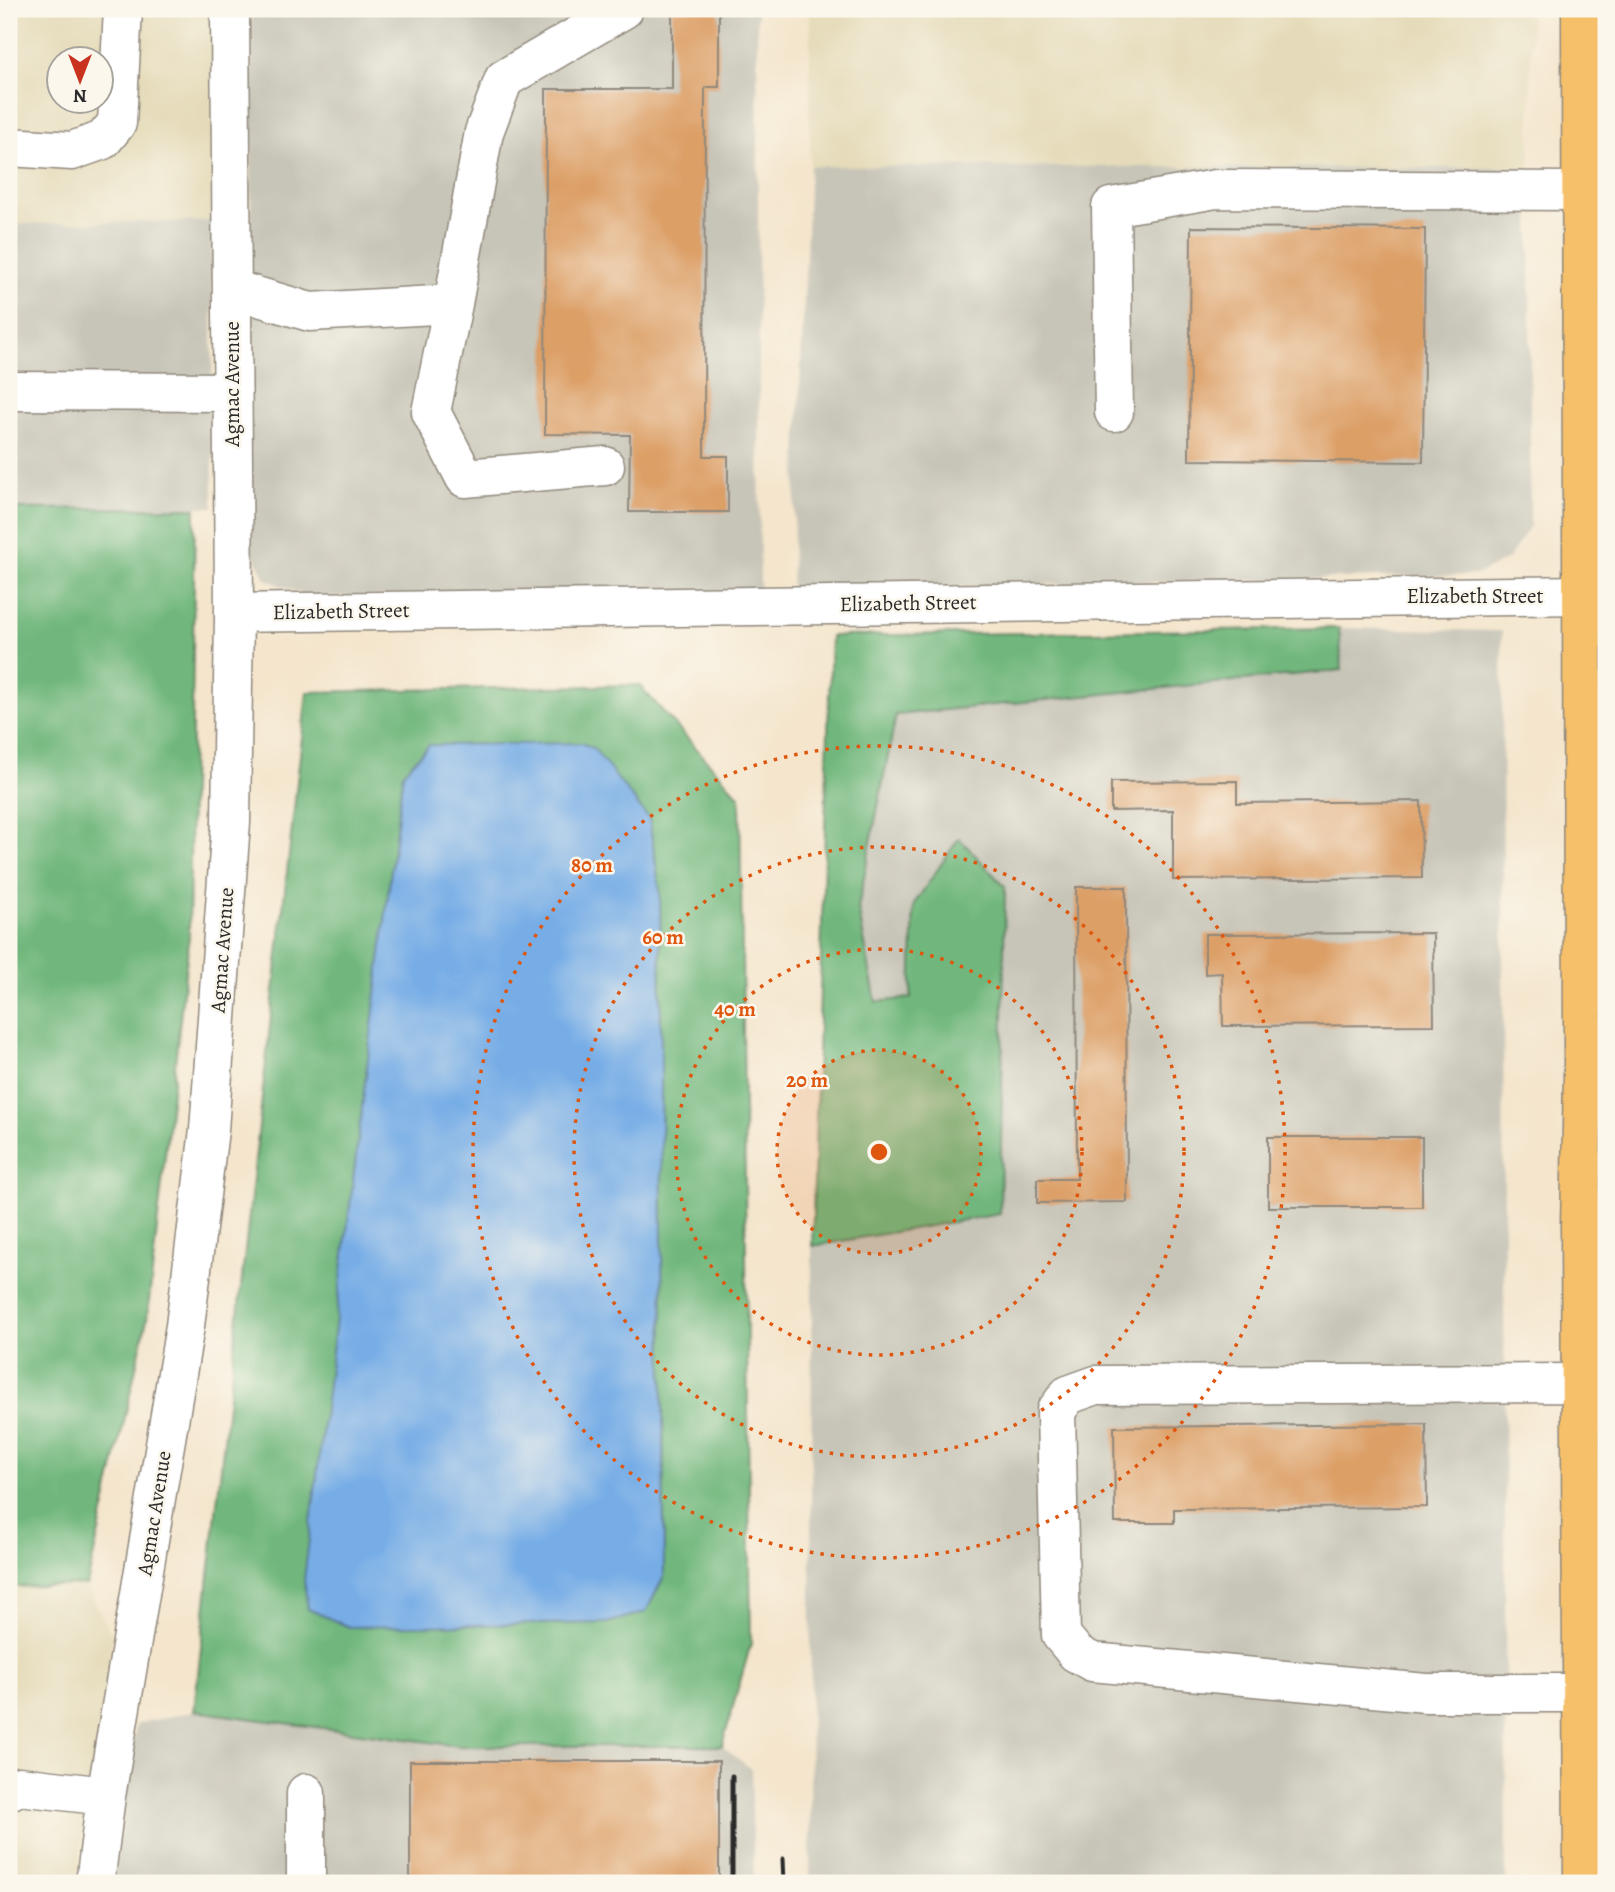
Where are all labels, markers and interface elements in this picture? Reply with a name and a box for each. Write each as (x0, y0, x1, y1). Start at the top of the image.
north arrow (46, 46, 116, 116)
text: N (73, 83, 87, 109)
street label: Agmac Avenue (218, 321, 246, 448)
street label: Elizabeth Street (1407, 582, 1544, 610)
street label: Elizabeth Street (839, 588, 977, 618)
street label: Elizabeth Street (272, 596, 410, 626)
text: 80 m (571, 851, 613, 879)
street label: Agmac Avenue (204, 886, 240, 1015)
text: 60 m (642, 923, 684, 951)
text: 40 m (714, 995, 756, 1023)
text: 20 m (786, 1066, 828, 1094)
centre of rings (867, 1140, 891, 1164)
street label: Agmac Avenue (130, 1449, 178, 1578)

